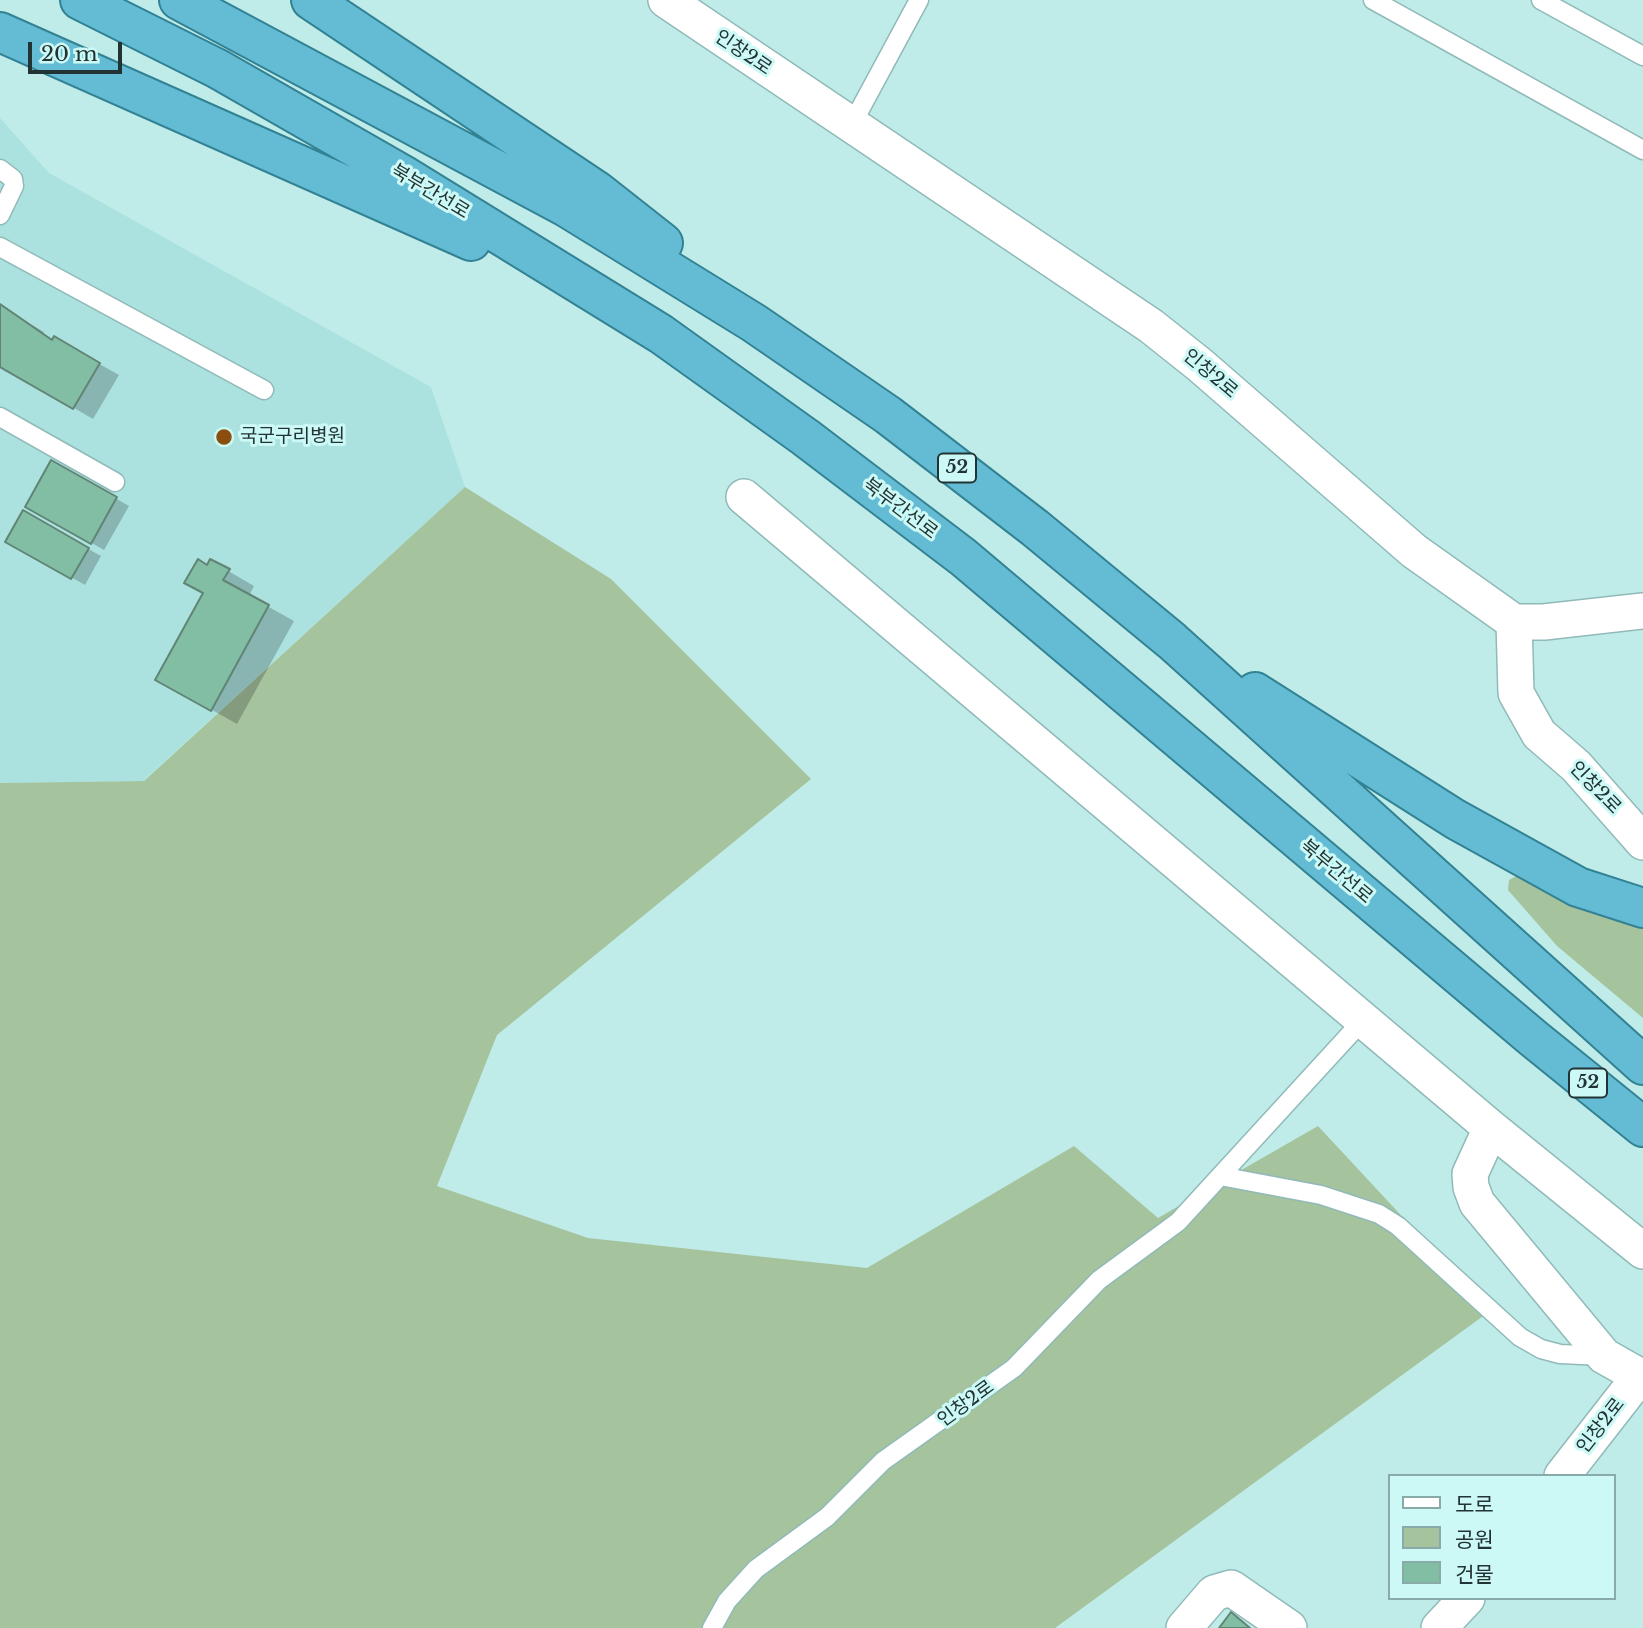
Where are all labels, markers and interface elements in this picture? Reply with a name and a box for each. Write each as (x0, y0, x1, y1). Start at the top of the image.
street label: 인창2로 (710, 26, 776, 80)
scale bar (32, 28, 126, 72)
text: 20 m (41, 41, 98, 67)
street label: 북부간선로 (387, 160, 473, 224)
street label: 인창2로 (1178, 345, 1242, 403)
place label: 국군구리병원 (240, 426, 345, 448)
marker: 국군구리병원 (214, 427, 234, 447)
road number: 52 (938, 454, 976, 482)
street label: 북부간선로 (858, 474, 942, 544)
street label: 인창2로 (1565, 757, 1625, 819)
street label: 북부간선로 (1295, 835, 1377, 909)
road number: 52 (1569, 1068, 1607, 1098)
street label: 인창2로 (933, 1376, 999, 1432)
street label: 인창2로 (1572, 1394, 1630, 1458)
legend (1388, 1474, 1615, 1600)
text: 도로 (1455, 1492, 1494, 1518)
text: 공원 (1455, 1527, 1494, 1553)
text: 건물 (1455, 1562, 1494, 1588)

